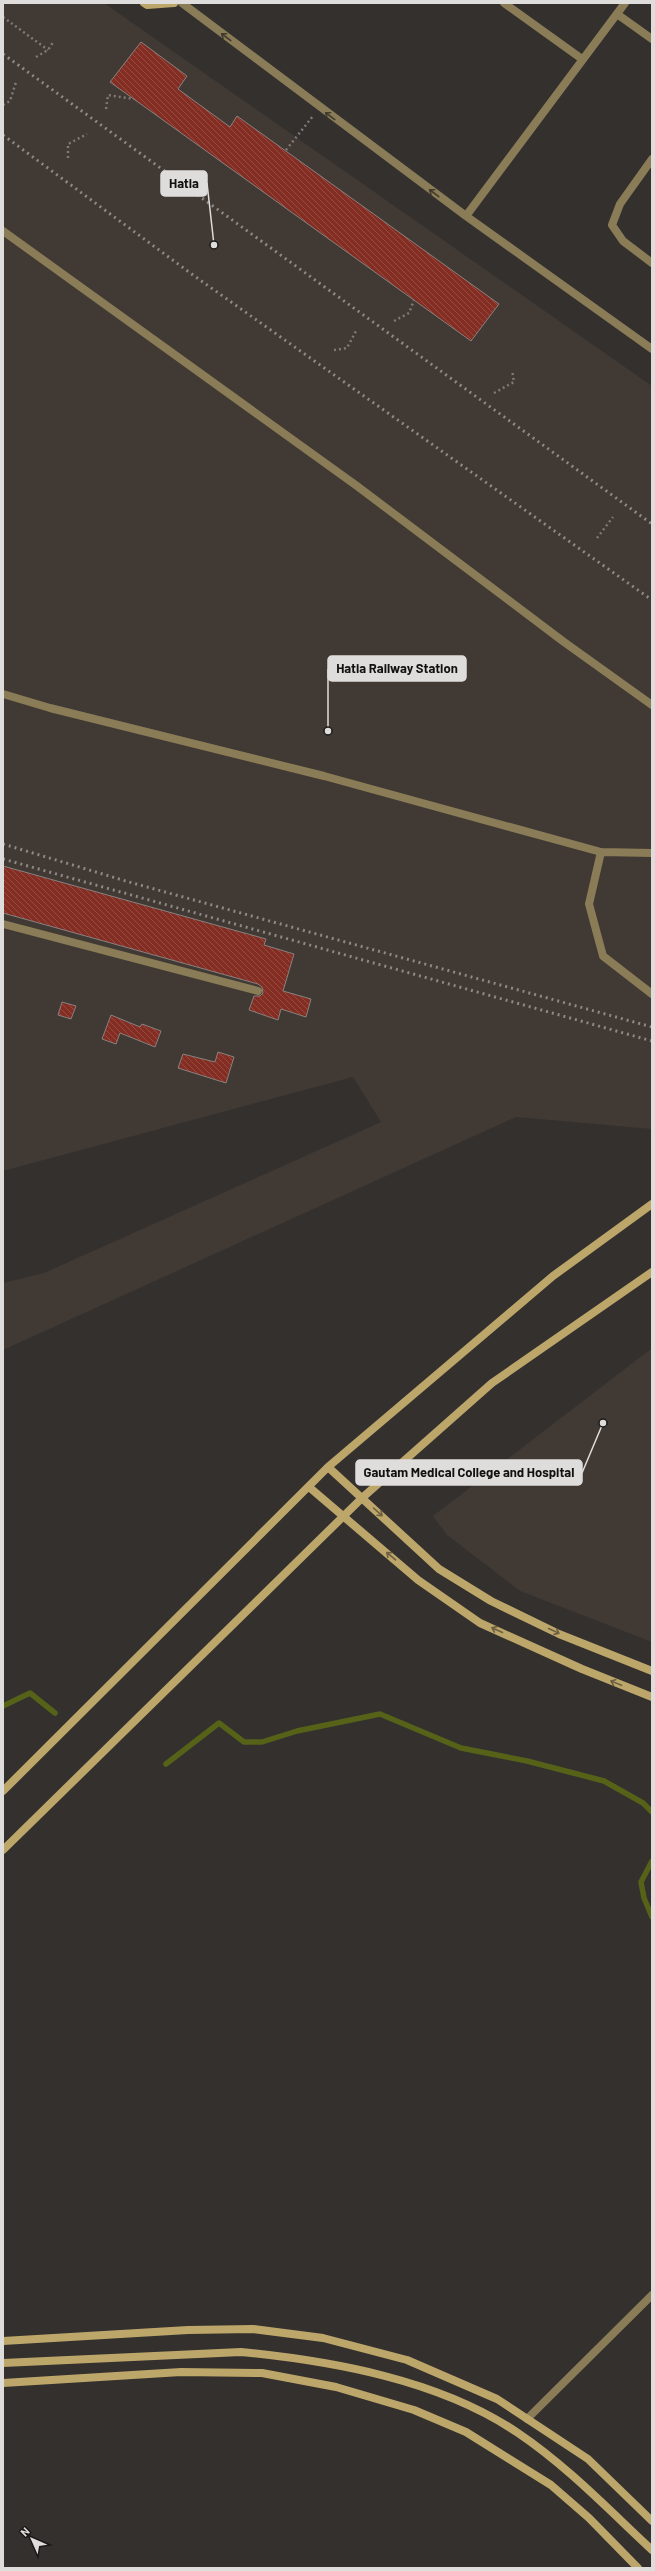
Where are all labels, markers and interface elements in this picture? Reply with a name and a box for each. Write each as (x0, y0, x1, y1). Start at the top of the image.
one-way arrow (221, 33, 232, 41)
one-way arrow (324, 112, 335, 120)
callout: Hatia (161, 171, 207, 196)
text: Hatia (169, 175, 199, 191)
one-way arrow (429, 189, 440, 197)
callout: Hatia Railway Station (328, 656, 466, 681)
text: Hatia Railway Station (336, 660, 458, 676)
callout: Gautam Medical College and Hospital (356, 1460, 582, 1485)
text: Gautam Medical College and Hospital (364, 1464, 574, 1480)
one-way arrow (373, 1508, 383, 1517)
one-way arrow (385, 1552, 396, 1561)
one-way arrow (491, 1626, 503, 1633)
one-way arrow (547, 1628, 559, 1635)
one-way arrow (610, 1678, 622, 1686)
north arrow (12, 2519, 52, 2559)
text: N (17, 2524, 32, 2539)

